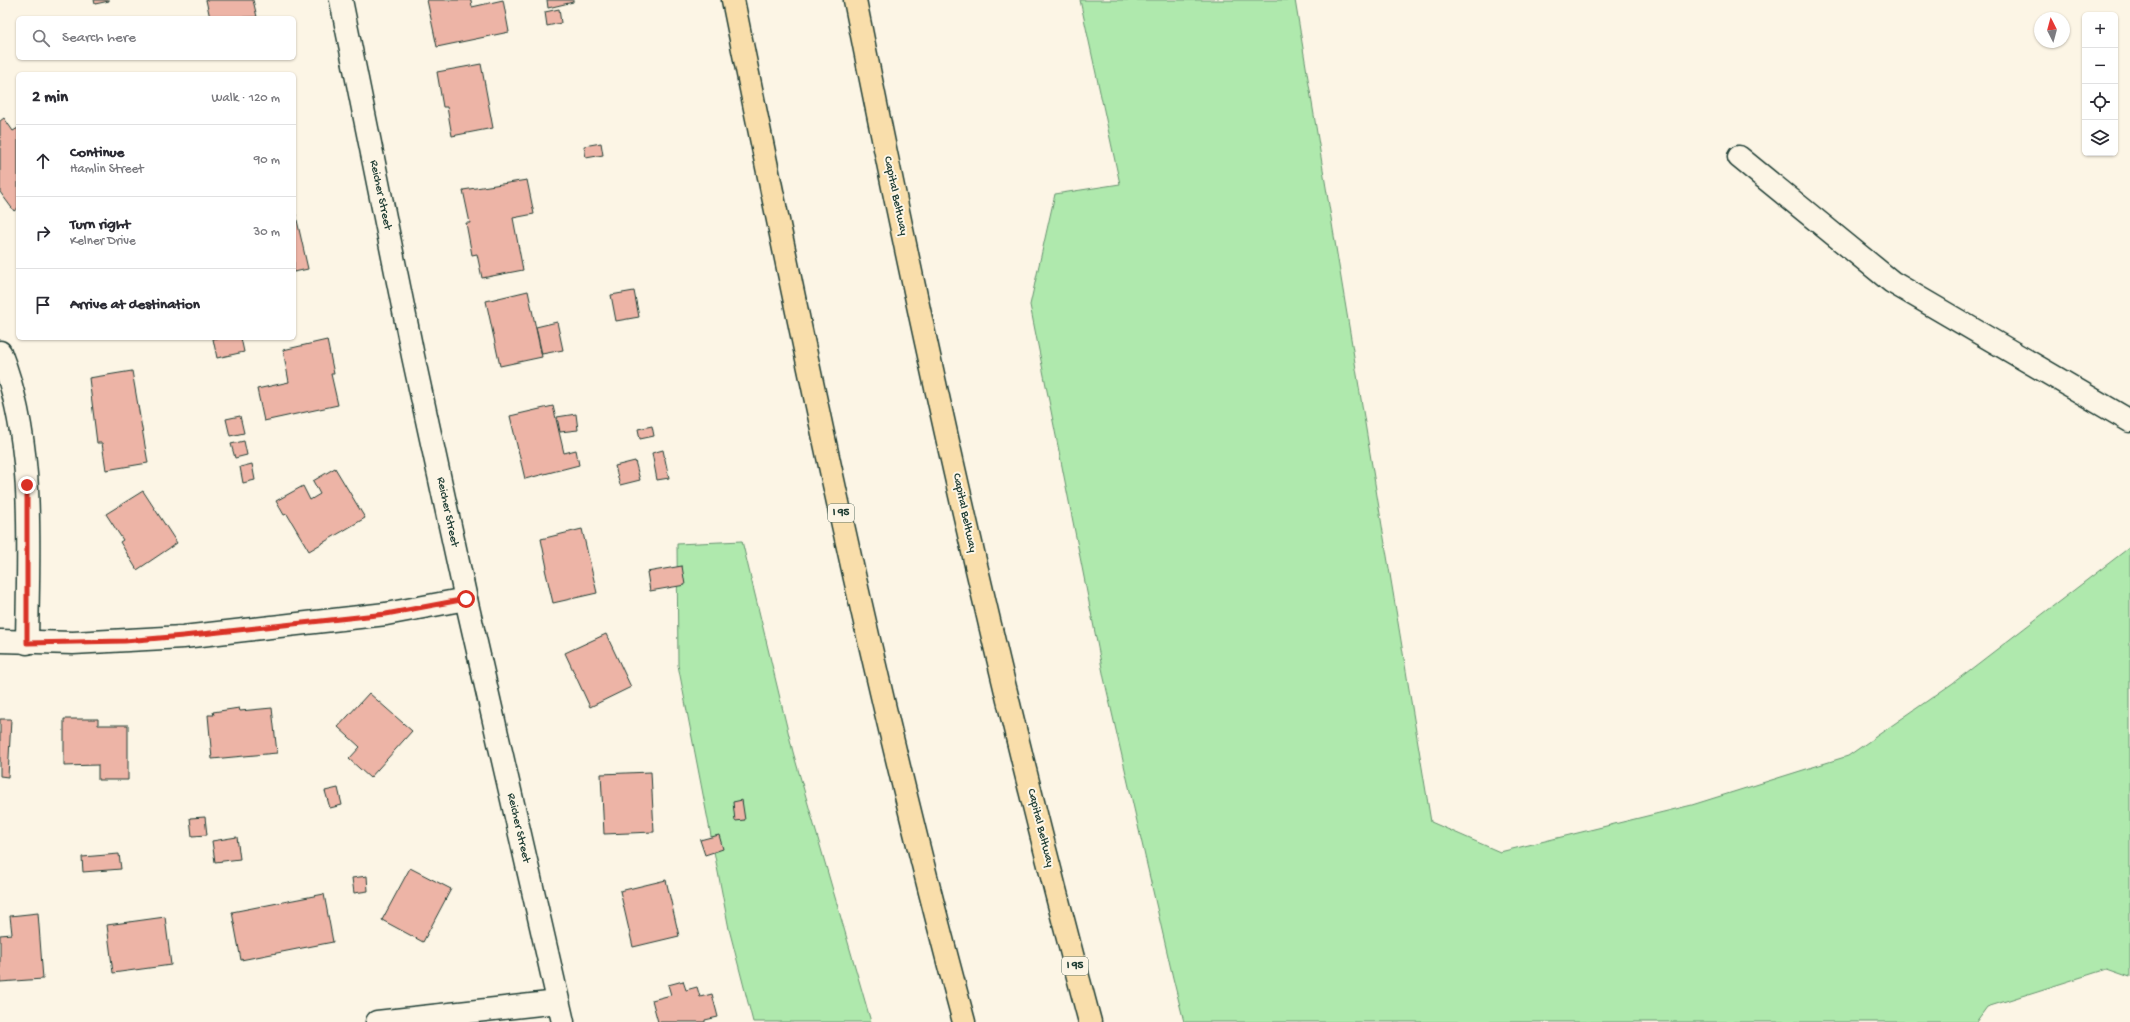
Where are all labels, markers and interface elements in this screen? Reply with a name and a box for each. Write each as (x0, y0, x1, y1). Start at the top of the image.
north arrow (2034, 12, 2070, 48)
map controls (2082, 12, 2118, 156)
button: + (2082, 12, 2118, 48)
search box (16, 16, 296, 60)
icon: search (30, 27, 52, 49)
text: Search here (62, 29, 136, 47)
button: − (2082, 48, 2118, 84)
button: locate (2082, 84, 2118, 120)
text: 2 min (32, 88, 68, 108)
text: Walk · 120 m (212, 91, 280, 106)
button: layers (2082, 120, 2118, 156)
text: Continue (70, 144, 124, 162)
icon: ahead (32, 150, 54, 172)
text: 90 m (254, 153, 280, 168)
street label: Capital Beltway (880, 155, 910, 237)
street label: Reicher Street (366, 159, 394, 232)
text: Hamlin Street (70, 162, 143, 177)
text: Turn right (70, 216, 130, 234)
icon: right (32, 222, 54, 244)
text: 30 m (254, 225, 280, 240)
text: Kelner Drive (70, 234, 136, 249)
icon: arrive (32, 294, 54, 316)
text: Arrive at destination (70, 296, 200, 314)
street label: Capital Beltway (949, 472, 979, 554)
route end (18, 476, 36, 494)
street label: Reicher Street (433, 476, 461, 549)
road number: I 95 (828, 504, 854, 522)
route start (457, 590, 475, 608)
street label: Capital Beltway (1023, 787, 1057, 869)
street label: Reicher Street (503, 792, 533, 865)
road number: I 95 (1062, 957, 1088, 975)

